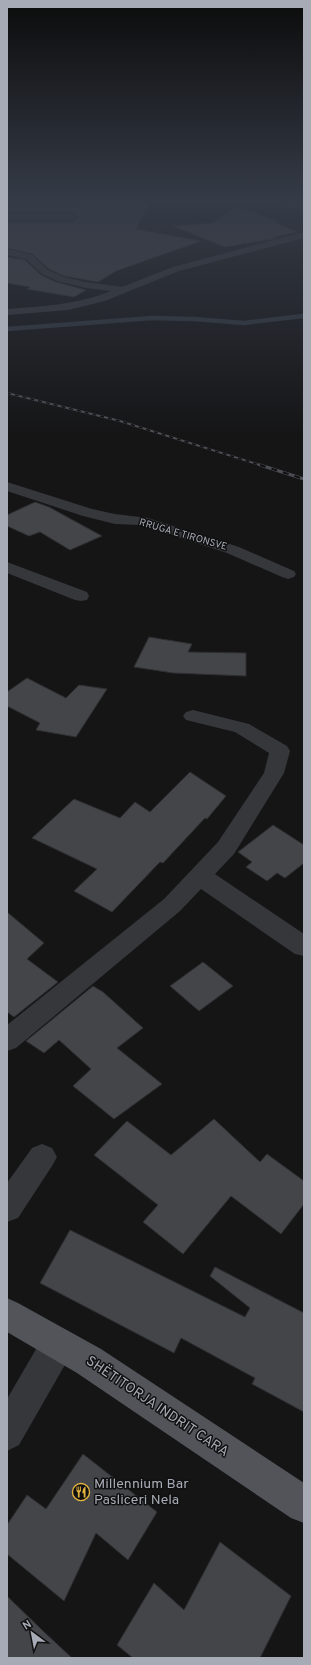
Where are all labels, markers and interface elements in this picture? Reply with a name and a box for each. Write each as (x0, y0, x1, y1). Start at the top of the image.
street label: RRUGA E TIRONSVE (137, 516, 229, 554)
street label: SHËTITORJA INDRIT CARA (83, 1352, 232, 1461)
place label: Millennium Bar Pasliceri Nela (94, 1476, 189, 1509)
restaurant icon: Millennium Bar Pasliceri Nela (71, 1482, 91, 1502)
north arrow (12, 1613, 52, 1653)
text: N (20, 1617, 34, 1633)

